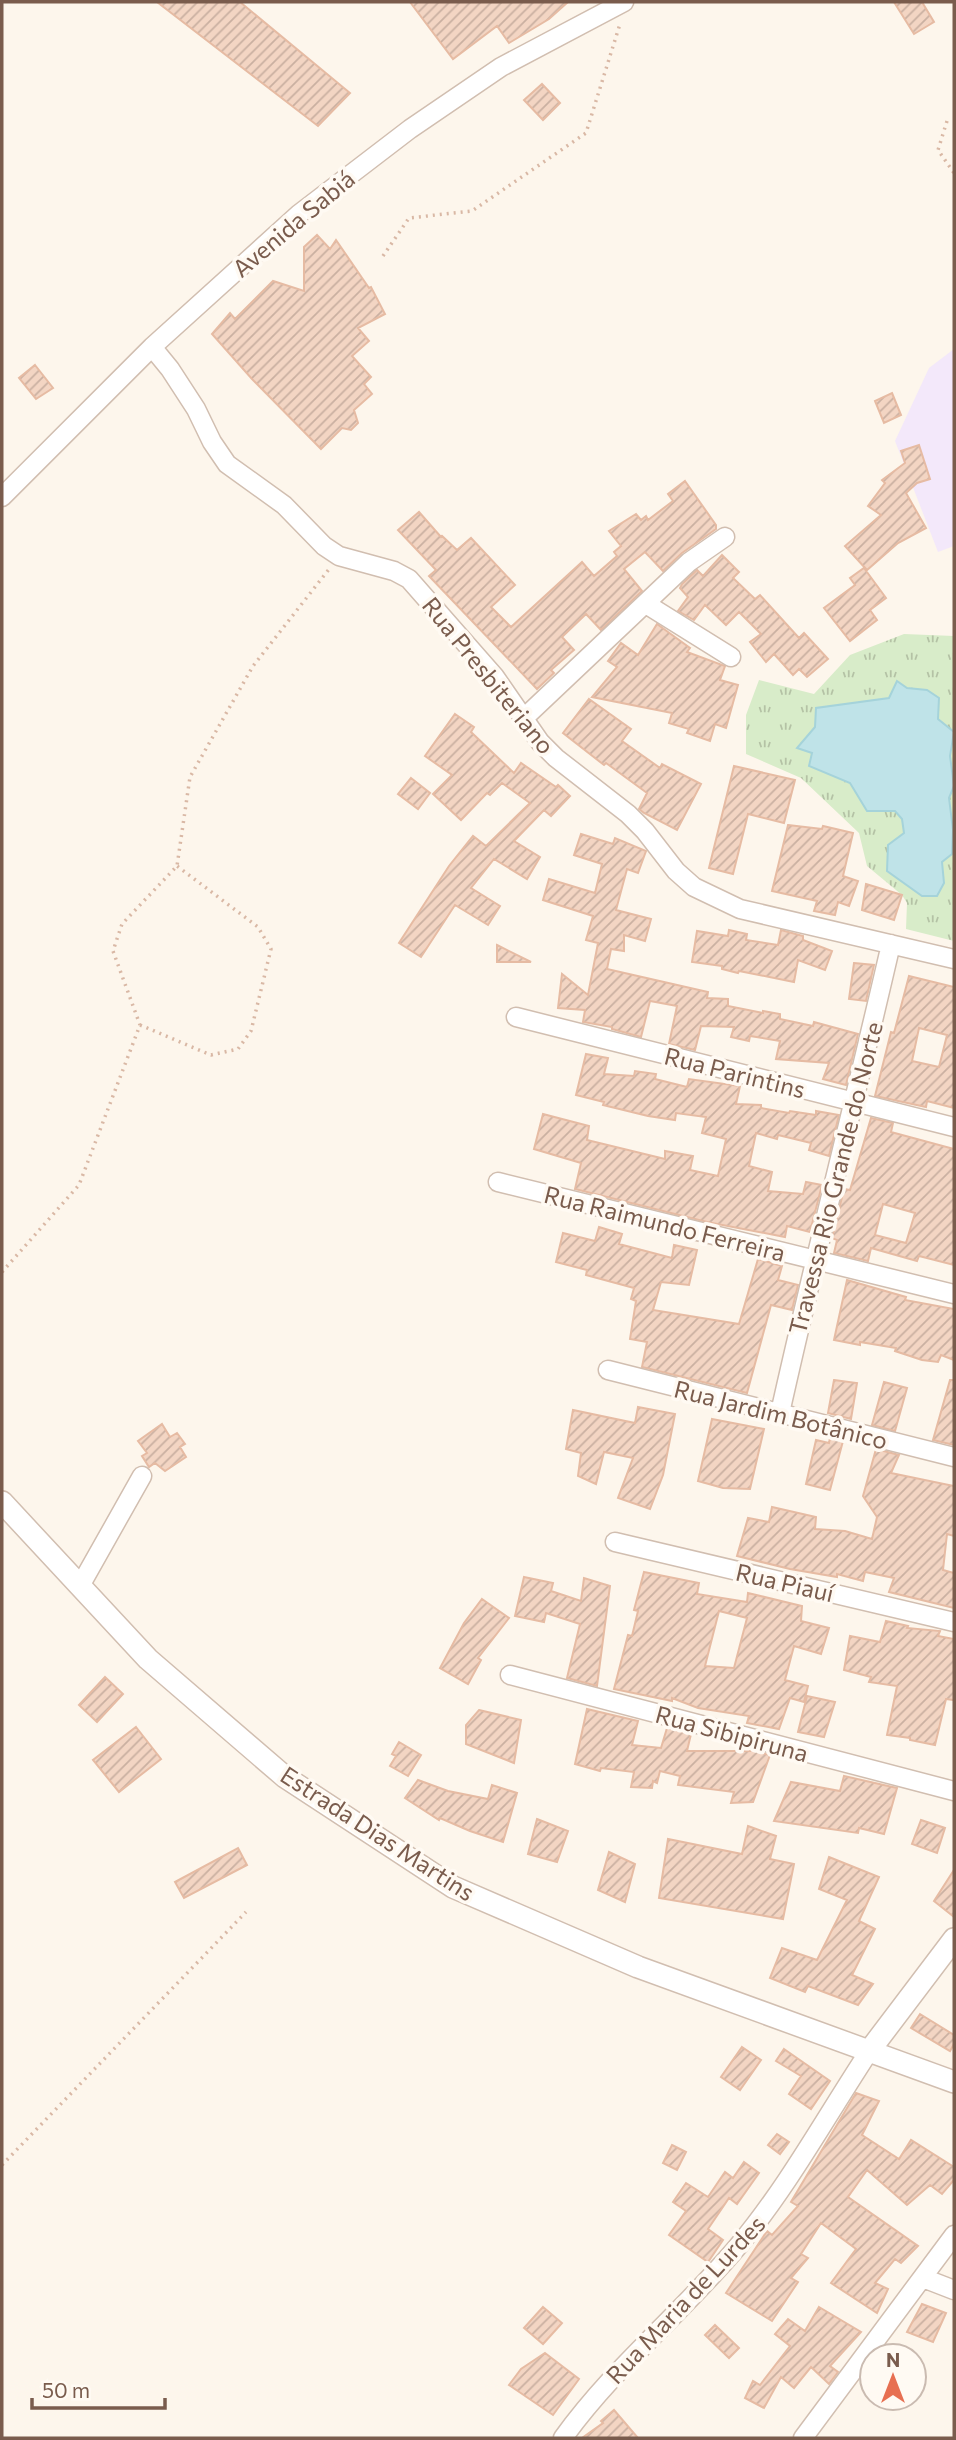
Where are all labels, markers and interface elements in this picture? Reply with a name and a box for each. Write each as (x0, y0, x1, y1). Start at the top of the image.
street label: Avenida Sabiá (226, 164, 360, 282)
street label: Rua Presbiteriano (417, 591, 561, 759)
street label: Travessa Rio Grande do Norte (782, 1019, 888, 1337)
street label: Rua Parintins (661, 1040, 809, 1104)
street label: Rua Raimundo Ferreira (541, 1179, 789, 1267)
street label: Rua Jardim Botânico (671, 1373, 891, 1455)
street label: Rua Piauí (733, 1557, 838, 1608)
street label: Rua Sibipiruna (653, 1699, 811, 1767)
street label: Estrada Dias Martins (276, 1759, 480, 1907)
street label: Rua Maria de Lurdes (600, 2209, 770, 2389)
north arrow (858, 2342, 928, 2412)
text: N (886, 2348, 900, 2371)
scale bar (32, 2366, 164, 2410)
text: 50 m (42, 2377, 90, 2402)

